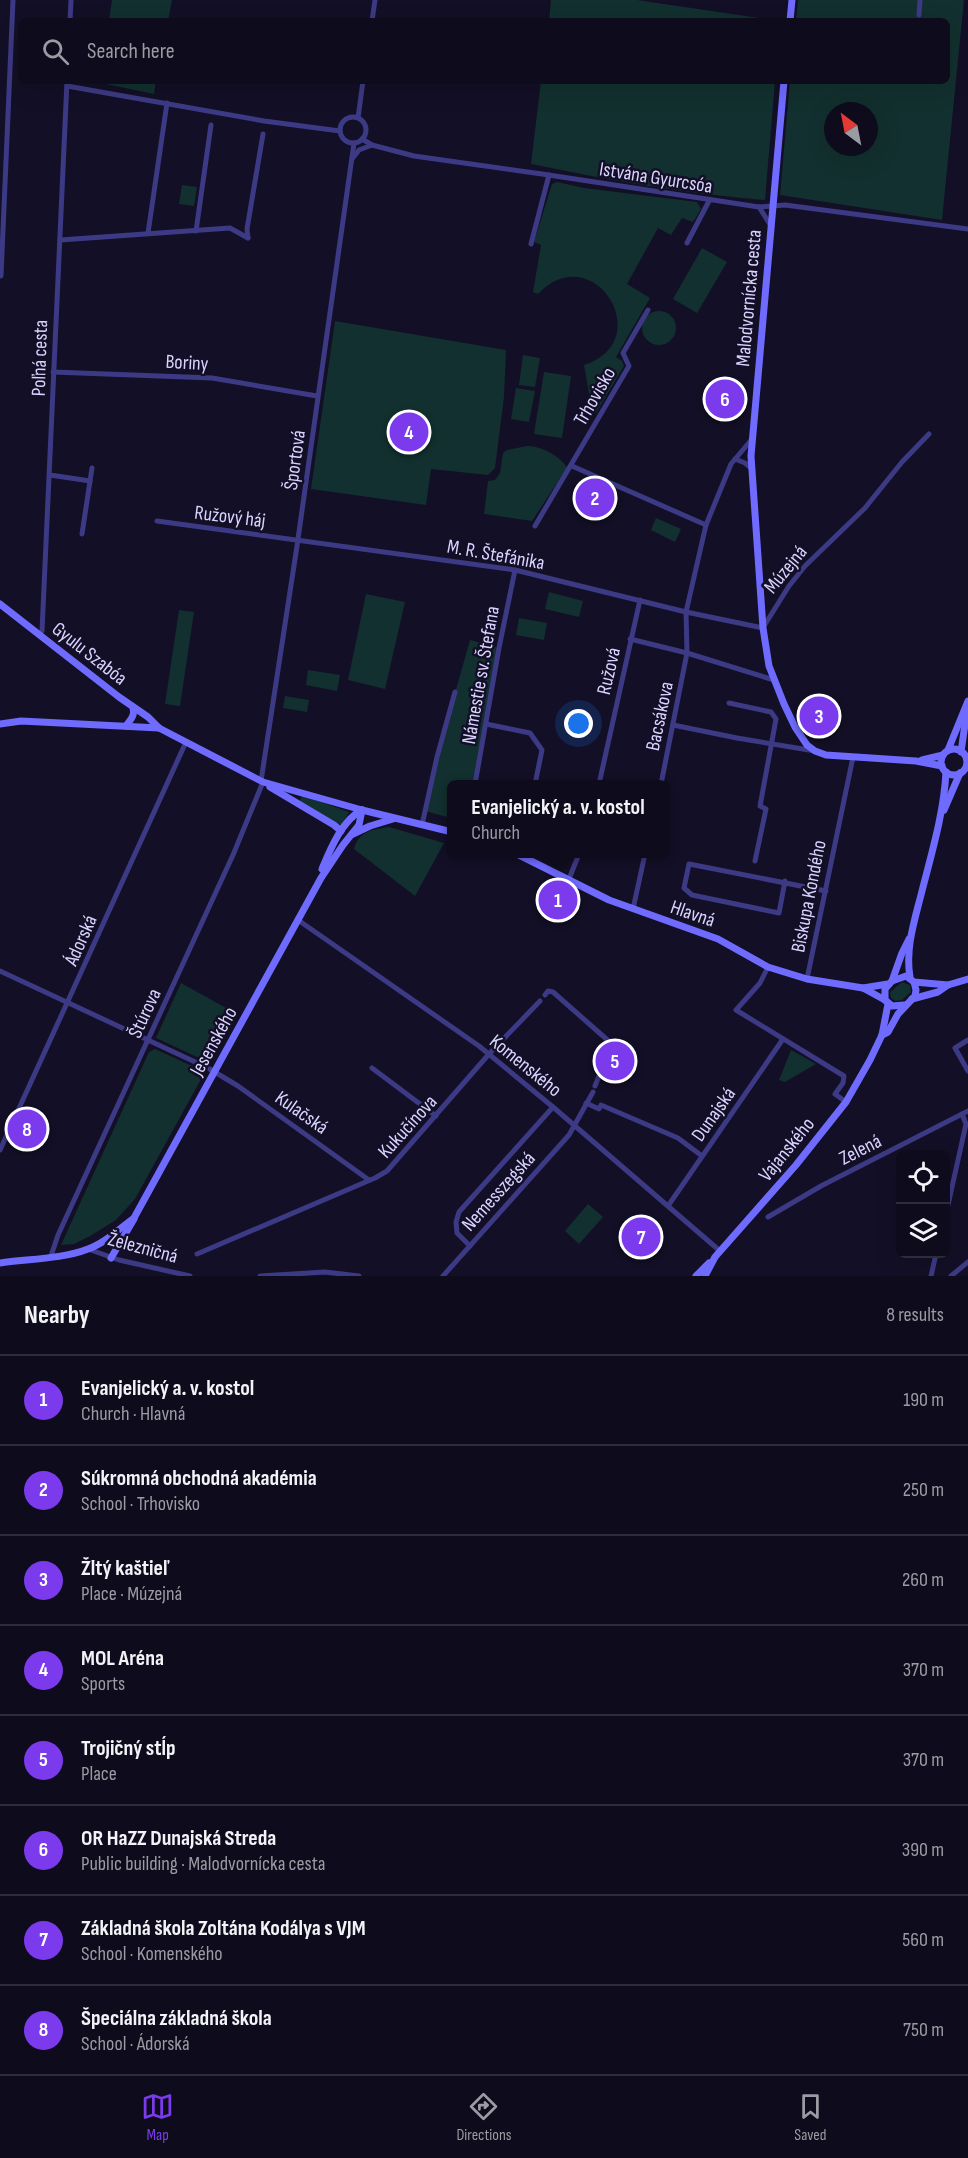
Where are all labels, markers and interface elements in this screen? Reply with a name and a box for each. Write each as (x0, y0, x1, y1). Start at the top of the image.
search box (18, 18, 950, 84)
icon: search (39, 35, 72, 68)
text: Search here (87, 38, 174, 65)
north arrow (824, 102, 878, 156)
street label: Istvána Gyurcsóa (598, 157, 714, 199)
street label: Malodvornícka cesta (731, 229, 767, 367)
street label: Poľná cesta (27, 319, 53, 397)
street label: Boriny (165, 350, 209, 376)
street label: Trhovisko (569, 363, 621, 430)
pin: 6 (706, 376, 744, 422)
pin: 4 (390, 410, 428, 454)
street label: Športová (279, 429, 311, 492)
pin: 2 (576, 476, 614, 520)
street label: Ružový háj (193, 501, 267, 533)
street label: M. R. Štefánika (445, 535, 546, 575)
street label: Múzejná (759, 541, 812, 599)
street label: Námestie sv. Štefana (457, 604, 505, 746)
street label: Gyulu Szabóa (47, 617, 132, 691)
street label: Ružová (592, 645, 626, 697)
street label: Bacsákova (641, 679, 679, 753)
pin: 3 (800, 694, 838, 738)
your location (564, 709, 593, 738)
popup (447, 780, 669, 858)
text: Evanjelický a. v. kostol (471, 794, 645, 821)
text: Church (471, 821, 520, 845)
street label: Biskupa Kondého (786, 838, 832, 954)
pin: 1 (538, 878, 578, 922)
street label: Hlavná (667, 895, 718, 933)
street label: Ádorská (59, 911, 103, 970)
street label: Štúrova (123, 985, 167, 1042)
street label: Jesenského (185, 1003, 243, 1081)
street label: Komenského (484, 1029, 566, 1102)
pin: 5 (596, 1038, 634, 1084)
street label: Dunajská (687, 1083, 741, 1146)
street label: Kulačská (270, 1086, 333, 1140)
street label: Kukučínova (373, 1090, 442, 1163)
pin: 8 (8, 1106, 46, 1152)
street label: Vajanského (754, 1113, 820, 1186)
street label: Zelená (835, 1129, 885, 1171)
street label: Nemesszegská (457, 1147, 541, 1236)
map controls (896, 1150, 950, 1258)
button: locate (896, 1150, 950, 1204)
button: layers (896, 1204, 950, 1258)
pin: 7 (622, 1214, 660, 1260)
street label: Železničná (105, 1227, 180, 1269)
text: Nearby (24, 1300, 90, 1331)
text: 8 results (886, 1303, 944, 1327)
text: Evanjelický a. v. kostol (81, 1375, 254, 1402)
text: 1 (40, 1388, 47, 1412)
text: 190 m (903, 1388, 944, 1412)
text: Church · Hlavná (81, 1402, 185, 1426)
text: Súkromná obchodná akadémia (81, 1465, 317, 1492)
text: 2 (39, 1478, 48, 1502)
text: 250 m (903, 1478, 944, 1502)
text: School · Trhovisko (81, 1492, 200, 1516)
text: Žltý kaštieľ (81, 1555, 167, 1582)
text: 3 (39, 1568, 48, 1592)
text: 260 m (902, 1568, 944, 1592)
text: Place · Múzejná (81, 1582, 182, 1606)
text: MOL Aréna (81, 1645, 164, 1672)
text: 4 (39, 1658, 48, 1682)
text: 370 m (903, 1658, 944, 1682)
text: Sports (81, 1672, 125, 1696)
text: Trojičný stĺp (81, 1735, 176, 1762)
text: 5 (39, 1748, 48, 1772)
text: 370 m (903, 1748, 944, 1772)
text: Place (81, 1762, 117, 1786)
text: OR HaZZ Dunajská Streda (81, 1825, 276, 1852)
text: 6 (39, 1838, 48, 1862)
text: 390 m (902, 1838, 944, 1862)
text: Public building · Malodvornícka cesta (81, 1852, 325, 1876)
text: Základná škola Zoltána Kodálya s VJM (81, 1915, 366, 1942)
text: 7 (39, 1928, 48, 1952)
text: 560 m (902, 1928, 944, 1952)
text: School · Komenského (81, 1942, 223, 1966)
text: Špeciálna základná škola (81, 2005, 272, 2032)
text: 8 (39, 2018, 48, 2042)
text: 750 m (903, 2018, 944, 2042)
text: School · Ádorská (81, 2032, 190, 2056)
tab: Map (141, 2090, 174, 2145)
tab: Directions (456, 2090, 512, 2145)
tab: Saved (794, 2090, 827, 2145)

